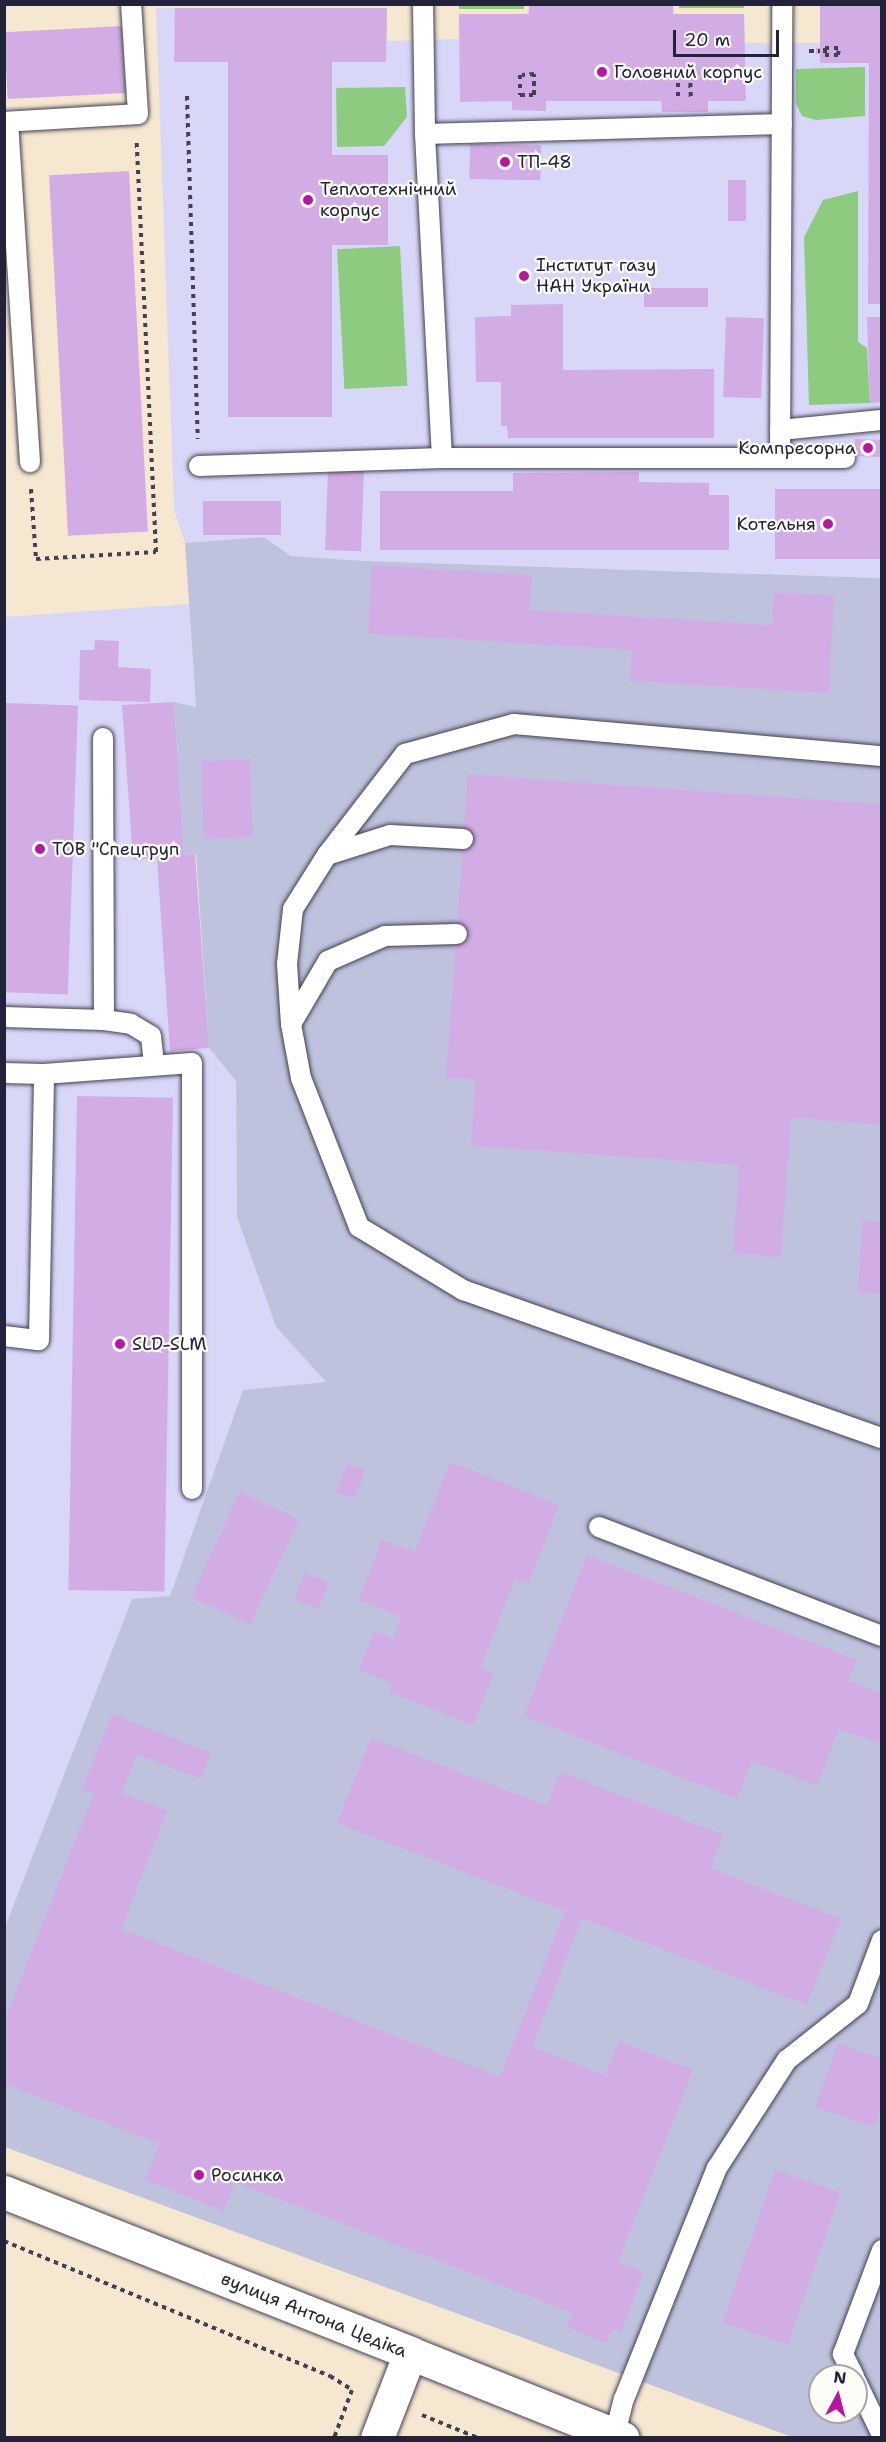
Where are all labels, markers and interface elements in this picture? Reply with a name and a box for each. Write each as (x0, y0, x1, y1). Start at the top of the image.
scale bar (676, 18, 782, 56)
text: 20 m (684, 28, 730, 52)
place label: Головний корпус (614, 61, 762, 83)
marker: Головний корпус (595, 65, 609, 79)
place label: ТП-48 (517, 151, 572, 173)
marker: ТП-48 (498, 155, 512, 169)
place label: Теплотехнічний корпус (320, 179, 457, 222)
marker: Теплотехнічний корпус (301, 193, 315, 207)
place label: Інститут газу НАН України (536, 255, 656, 298)
marker: Інститут газу НАН України (517, 269, 531, 283)
place label: Компресорна (738, 437, 856, 459)
marker: Компресорна (861, 441, 875, 455)
place label: Котельня (737, 513, 816, 535)
marker: Котельня (821, 517, 835, 531)
place label: ТОВ "Спецгруп (52, 838, 179, 860)
marker: ТОВ "Спецгруп (33, 842, 47, 856)
place label: SLD-SLM (132, 1333, 206, 1355)
marker: SLD-SLM (113, 1337, 127, 1351)
place label: Росинка (211, 2164, 283, 2186)
marker: Росинка (192, 2168, 206, 2182)
street label: вулиця Антона Цедіка (218, 2268, 410, 2362)
north arrow (808, 2364, 868, 2424)
text: N (832, 2366, 848, 2389)

